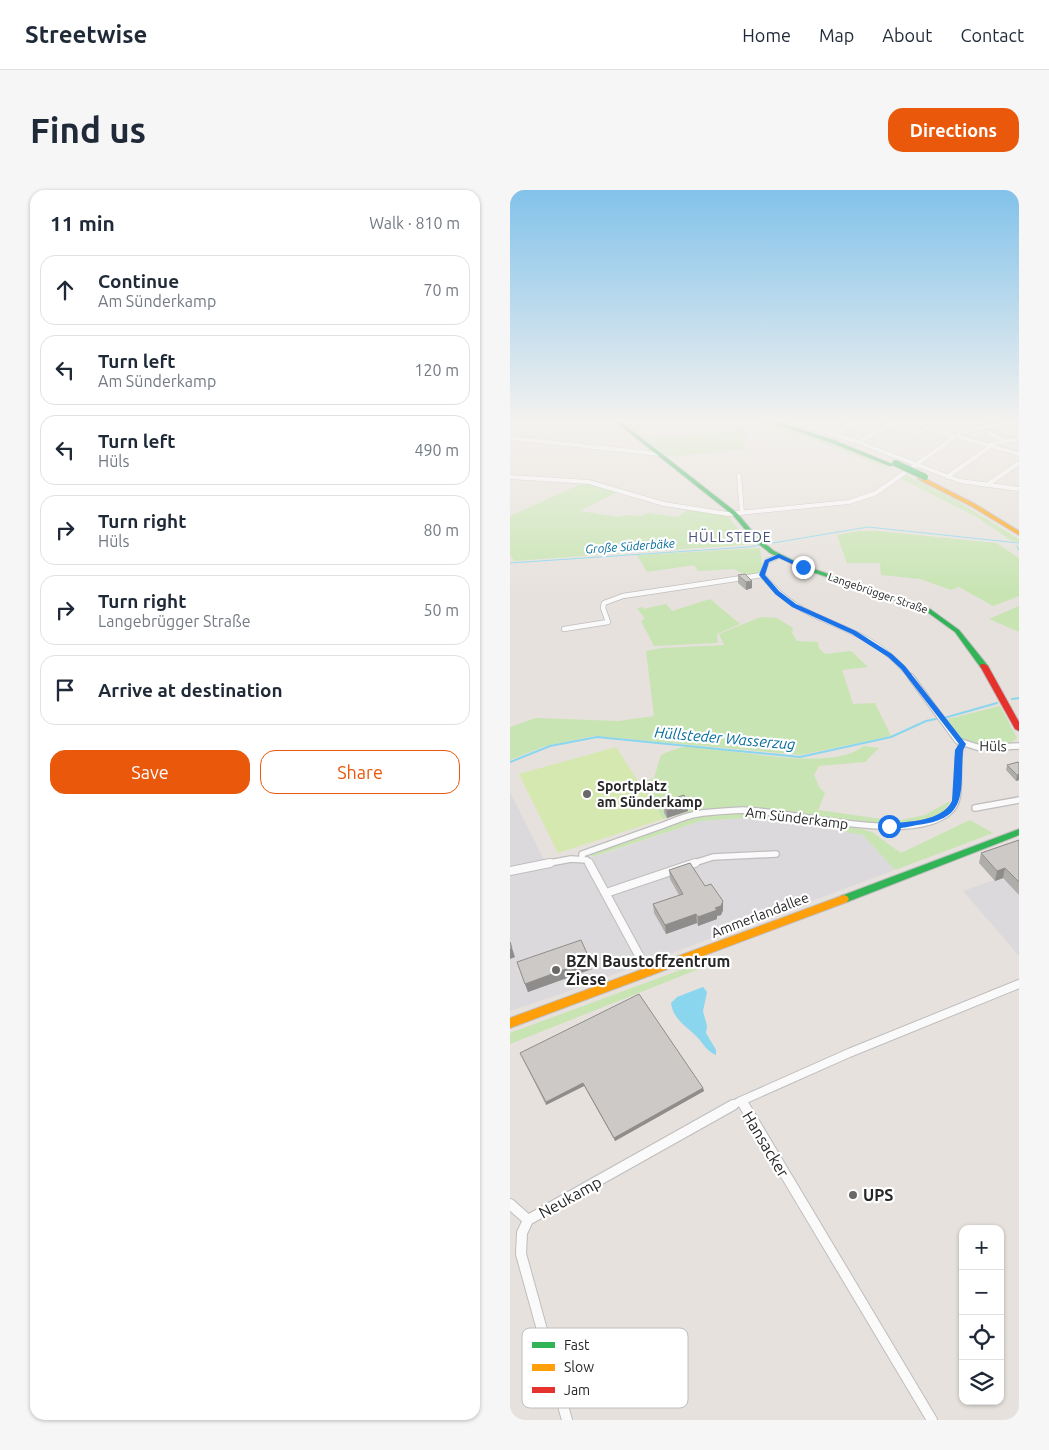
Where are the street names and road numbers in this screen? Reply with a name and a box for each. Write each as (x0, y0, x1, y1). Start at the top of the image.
street label: Langebrügger Straße (826, 570, 930, 616)
street label: Hüls (979, 738, 1007, 754)
street label: Am Sünderkamp (745, 804, 849, 832)
street label: Ammerlandallee (709, 889, 811, 941)
street label: Hansacker (739, 1108, 793, 1180)
street label: Neukamp (536, 1172, 604, 1222)

